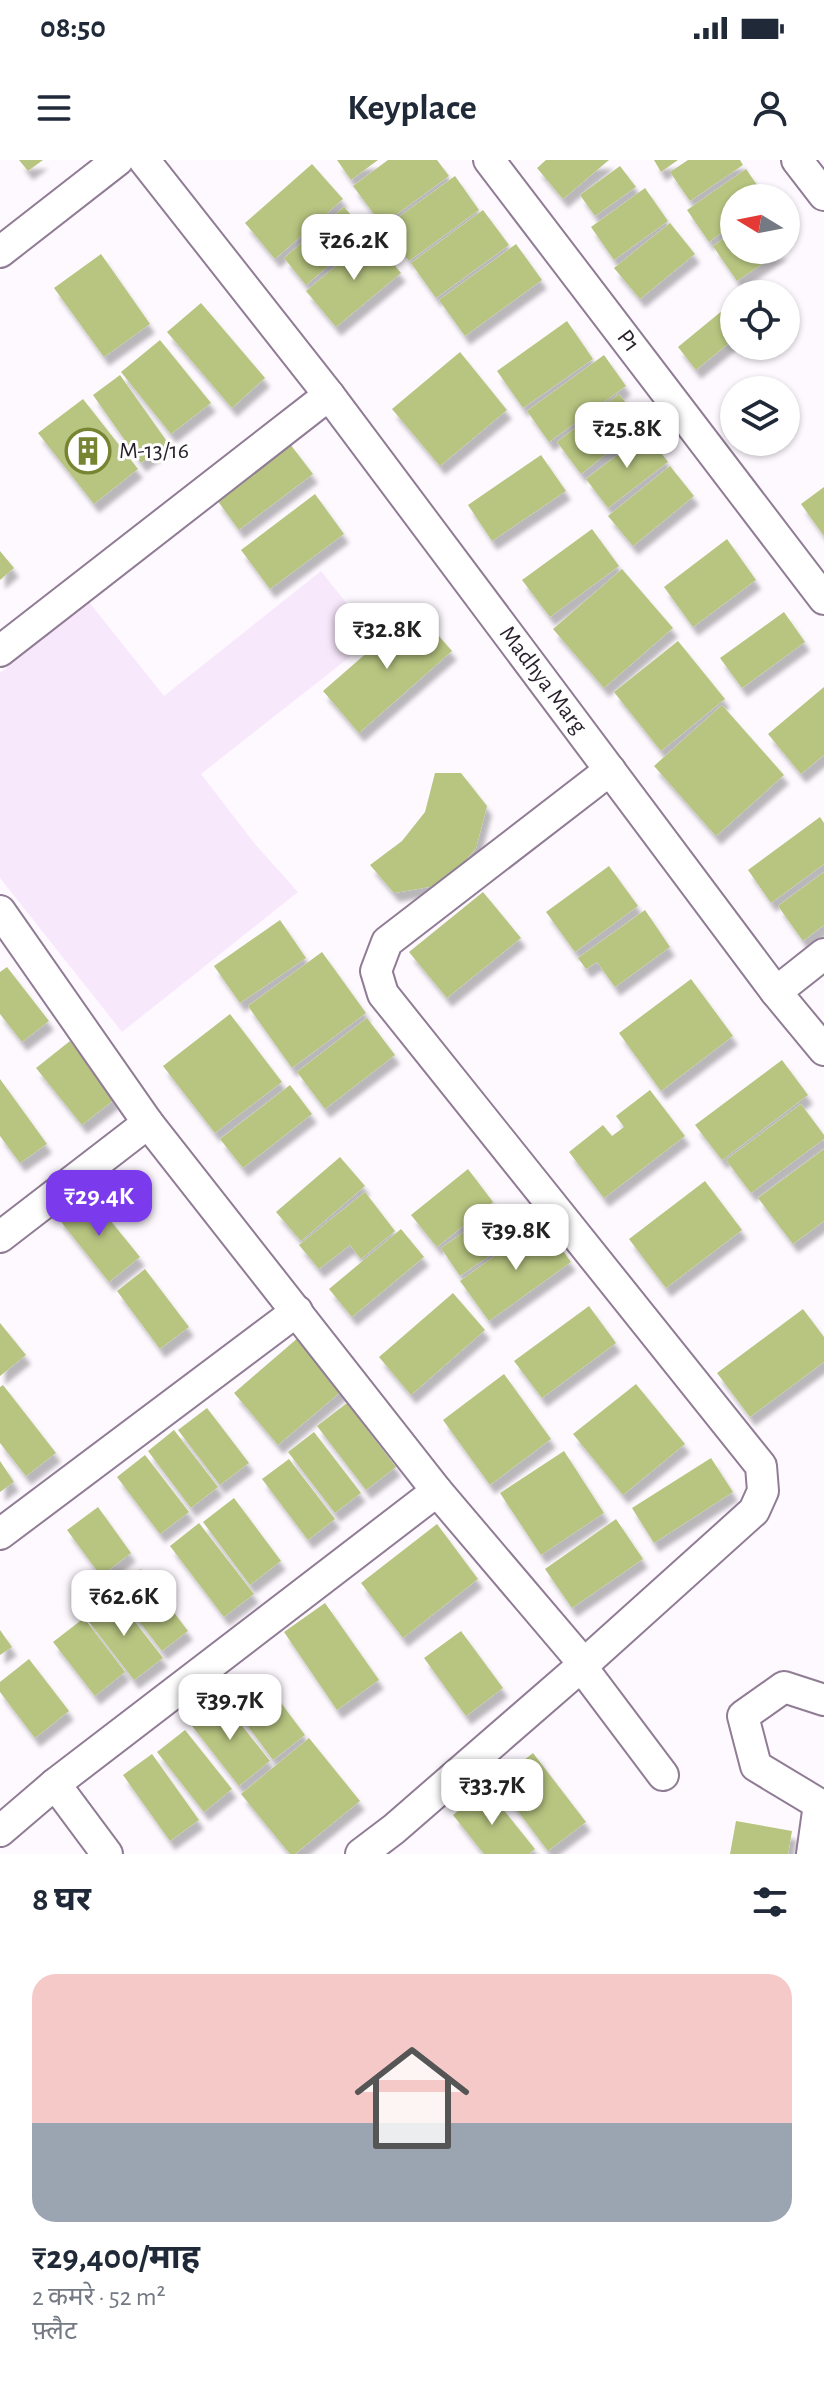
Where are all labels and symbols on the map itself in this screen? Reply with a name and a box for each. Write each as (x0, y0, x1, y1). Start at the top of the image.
north arrow (720, 184, 800, 264)
pin: ₹26.2K (289, 214, 419, 282)
street label: P1 (612, 325, 644, 357)
pin: ₹25.8K (562, 402, 692, 470)
building icon: M-13/16 (64, 427, 112, 475)
place label: M-13/16 (119, 439, 189, 463)
pin: ₹32.8K (322, 603, 452, 671)
street label: Madhya Marg (495, 622, 591, 739)
pin: ₹29.4K (34, 1170, 164, 1238)
pin: ₹39.8K (451, 1204, 581, 1272)
pin: ₹62.6K (59, 1570, 189, 1638)
pin: ₹39.7K (165, 1674, 295, 1742)
pin: ₹33.7K (427, 1759, 557, 1827)

